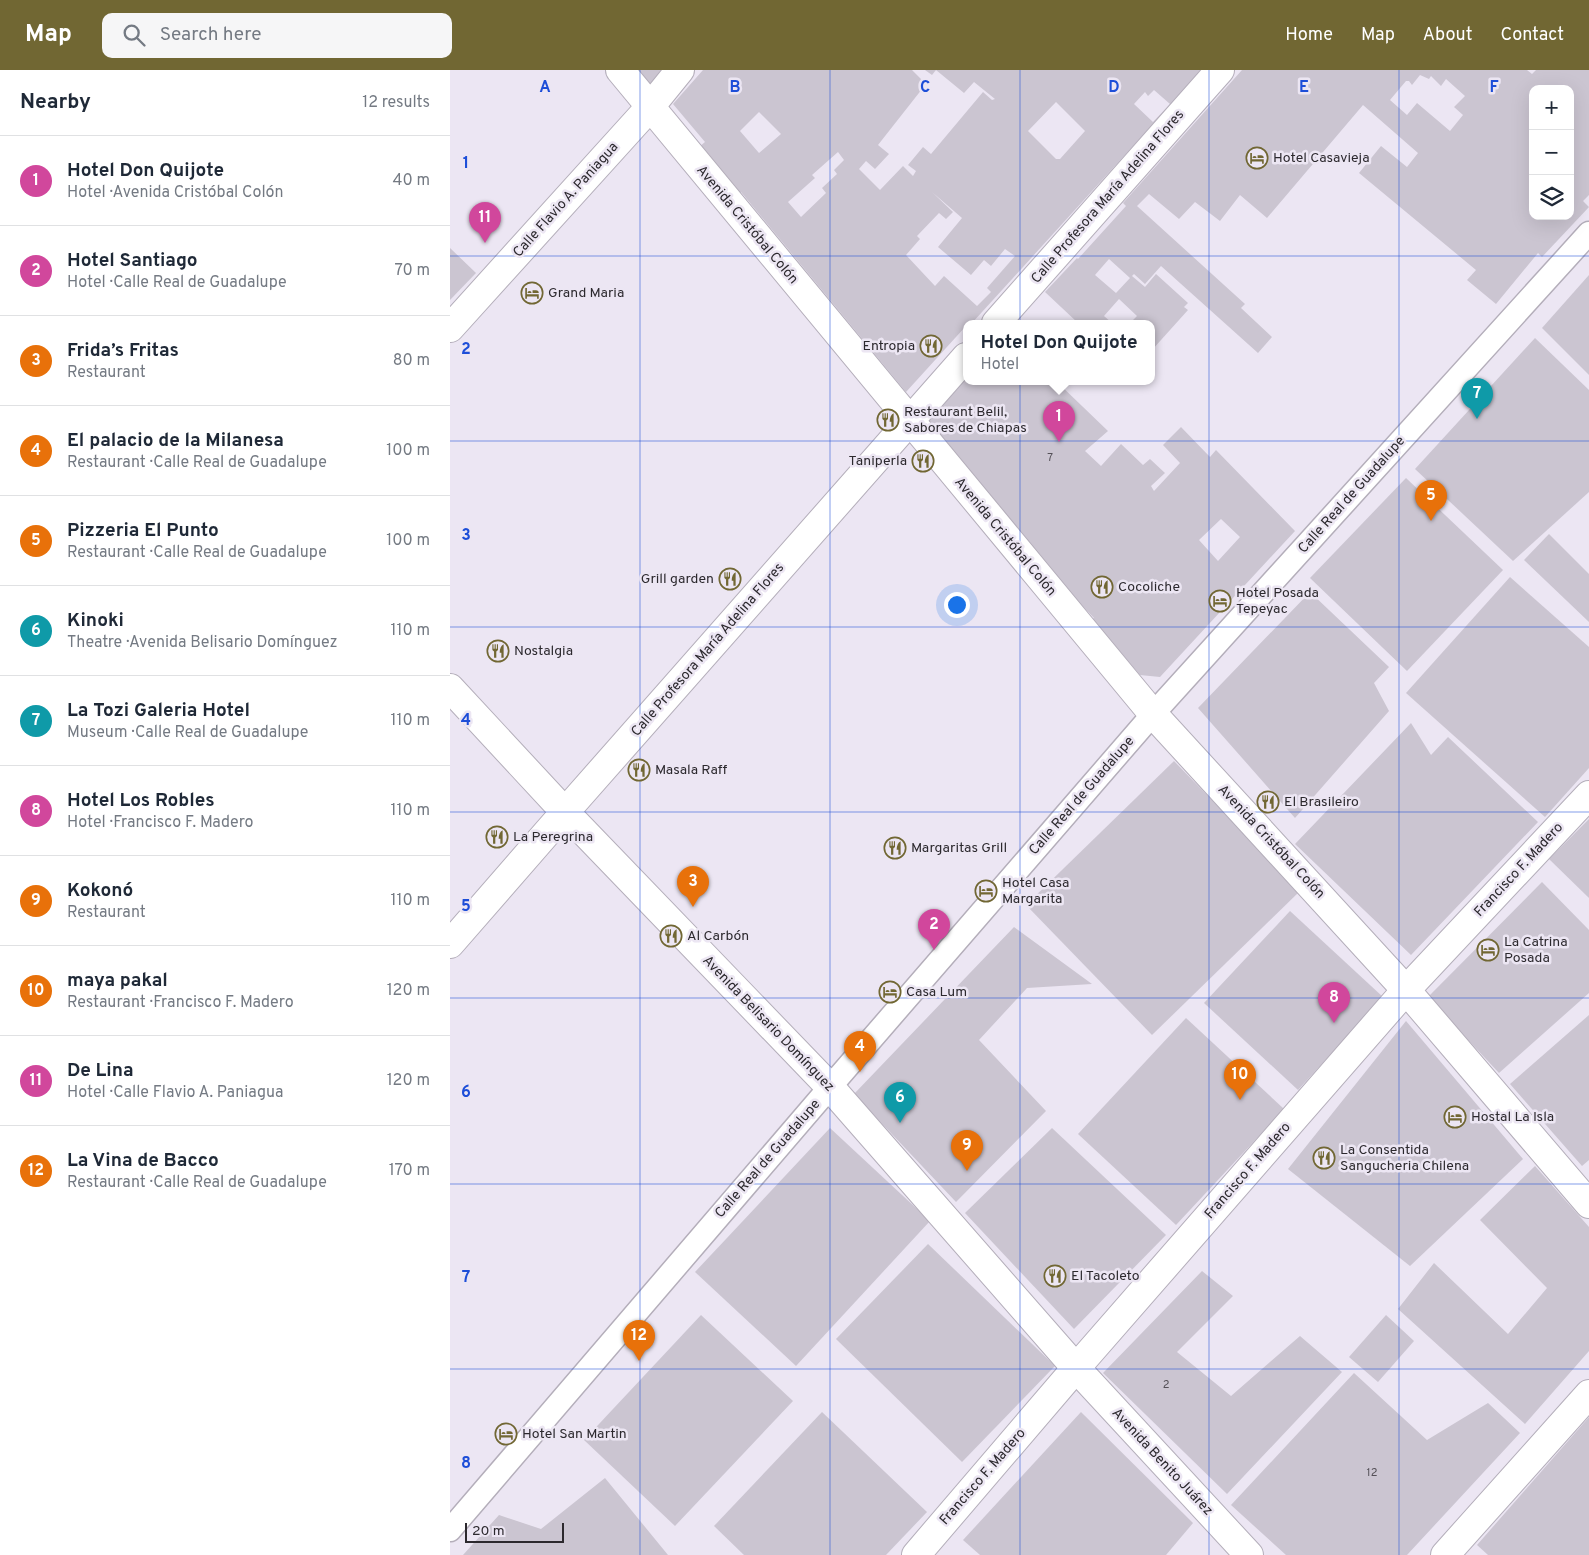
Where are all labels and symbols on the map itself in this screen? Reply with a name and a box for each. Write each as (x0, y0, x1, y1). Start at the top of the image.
text: A (539, 78, 551, 98)
text: B (729, 78, 741, 98)
text: C (920, 78, 930, 98)
text: D (1108, 78, 1120, 98)
text: E (1299, 78, 1309, 98)
text: F (1489, 78, 1499, 98)
street label: Calle Profesora María Adelina Flores (1028, 107, 1188, 287)
street label: Calle Flavio A. Paniagua (510, 139, 622, 261)
hotel icon: Hotel Casavieja (1245, 146, 1269, 170)
place label: Hotel Casavieja (1273, 150, 1370, 167)
text: 1 (463, 154, 469, 174)
street label: Avenida Cristóbal Colón (692, 162, 802, 288)
pin: 11 (469, 202, 501, 243)
hotel icon: Grand Maria (520, 281, 544, 305)
place label: Grand Maria (548, 285, 624, 302)
restaurant icon: Entropia (919, 334, 943, 358)
place label: Entropia (863, 338, 915, 355)
text: 2 (461, 340, 471, 360)
pin: 7 (1461, 378, 1493, 419)
pin: 1 (1043, 401, 1075, 442)
place label: Restaurant Belil, Sabores de Chiapas (904, 404, 1027, 437)
restaurant icon: Restaurant Belil, Sabores de Chiapas (876, 408, 900, 432)
street label: Calle Real de Guadalupe (1295, 433, 1409, 557)
restaurant icon: Taniperla (911, 449, 935, 473)
house number: 7 (1047, 451, 1053, 465)
place label: Taniperla (849, 453, 907, 470)
street label: Avenida Cristóbal Colón (950, 474, 1060, 600)
pin: 5 (1415, 480, 1447, 521)
text: 3 (461, 526, 471, 546)
street label: Calle Profesora María Adelina Flores (628, 560, 788, 740)
restaurant icon: Grill garden (718, 567, 742, 591)
place label: Grill garden (641, 571, 714, 588)
restaurant icon: Cocoliche (1090, 575, 1114, 599)
place label: Cocoliche (1118, 579, 1180, 596)
place label: Hotel Posada Tepeyac (1236, 585, 1319, 618)
hotel icon: Hotel Posada Tepeyac (1208, 589, 1232, 613)
your location (944, 592, 970, 618)
restaurant icon: Nostalgia (486, 639, 510, 663)
place label: Nostalgia (514, 643, 573, 660)
text: 4 (461, 711, 471, 731)
street label: Calle Real de Guadalupe (1026, 733, 1138, 859)
restaurant icon: Masala Raff (627, 758, 651, 782)
place label: Masala Raff (655, 762, 728, 779)
street label: Avenida Cristóbal Colón (1214, 781, 1328, 903)
restaurant icon: El Brasileiro (1256, 790, 1280, 814)
place label: El Brasileiro (1284, 794, 1359, 811)
street label: Francisco F. Madero (1471, 819, 1567, 921)
restaurant icon: La Peregrina (485, 825, 509, 849)
place label: La Peregrina (513, 829, 593, 846)
restaurant icon: Margaritas Grill (883, 836, 907, 860)
place label: Margaritas Grill (911, 840, 1007, 857)
pin: 3 (677, 866, 709, 907)
place label: Hotel Casa Margarita (1002, 875, 1069, 908)
hotel icon: Hotel Casa Margarita (974, 879, 998, 903)
text: 5 (461, 897, 471, 917)
pin: 2 (918, 909, 950, 950)
restaurant icon: Al Carbón (659, 924, 683, 948)
place label: Al Carbón (687, 928, 749, 945)
place label: La Catrina Posada (1504, 934, 1568, 967)
hotel icon: La Catrina Posada (1476, 938, 1500, 962)
street label: Avenida Belisario Domínguez (699, 952, 837, 1096)
hotel icon: Casa Lum (878, 980, 902, 1004)
pin: 8 (1318, 982, 1350, 1023)
place label: Casa Lum (906, 984, 967, 1001)
pin: 4 (844, 1031, 876, 1072)
pin: 10 (1224, 1059, 1256, 1100)
pin: 6 (884, 1082, 916, 1123)
text: 6 (461, 1083, 471, 1103)
street label: Calle Real de Guadalupe (712, 1096, 824, 1222)
hotel icon: Hostal La Isla (1443, 1105, 1467, 1129)
place label: Hostal La Isla (1471, 1109, 1554, 1126)
street label: Francisco F. Madero (1201, 1119, 1295, 1223)
pin: 9 (951, 1130, 983, 1171)
place label: La Consentida Sangucheria Chilena (1340, 1142, 1469, 1175)
restaurant icon: La Consentida Sangucheria Chilena (1312, 1146, 1336, 1170)
restaurant icon: El Tacoleto (1043, 1264, 1067, 1288)
text: 7 (462, 1268, 470, 1288)
place label: El Tacoleto (1071, 1268, 1140, 1285)
pin: 12 (623, 1320, 655, 1361)
house number: 2 (1163, 1378, 1169, 1392)
street label: Avenida Benito Juárez (1108, 1405, 1216, 1519)
hotel icon: Hotel San Martin (494, 1422, 518, 1446)
street label: Francisco F. Madero (936, 1425, 1030, 1529)
place label: Hotel San Martin (522, 1426, 627, 1443)
text: 8 (461, 1454, 471, 1474)
house number: 12 (1367, 1466, 1377, 1480)
scale bar (465, 1520, 564, 1543)

